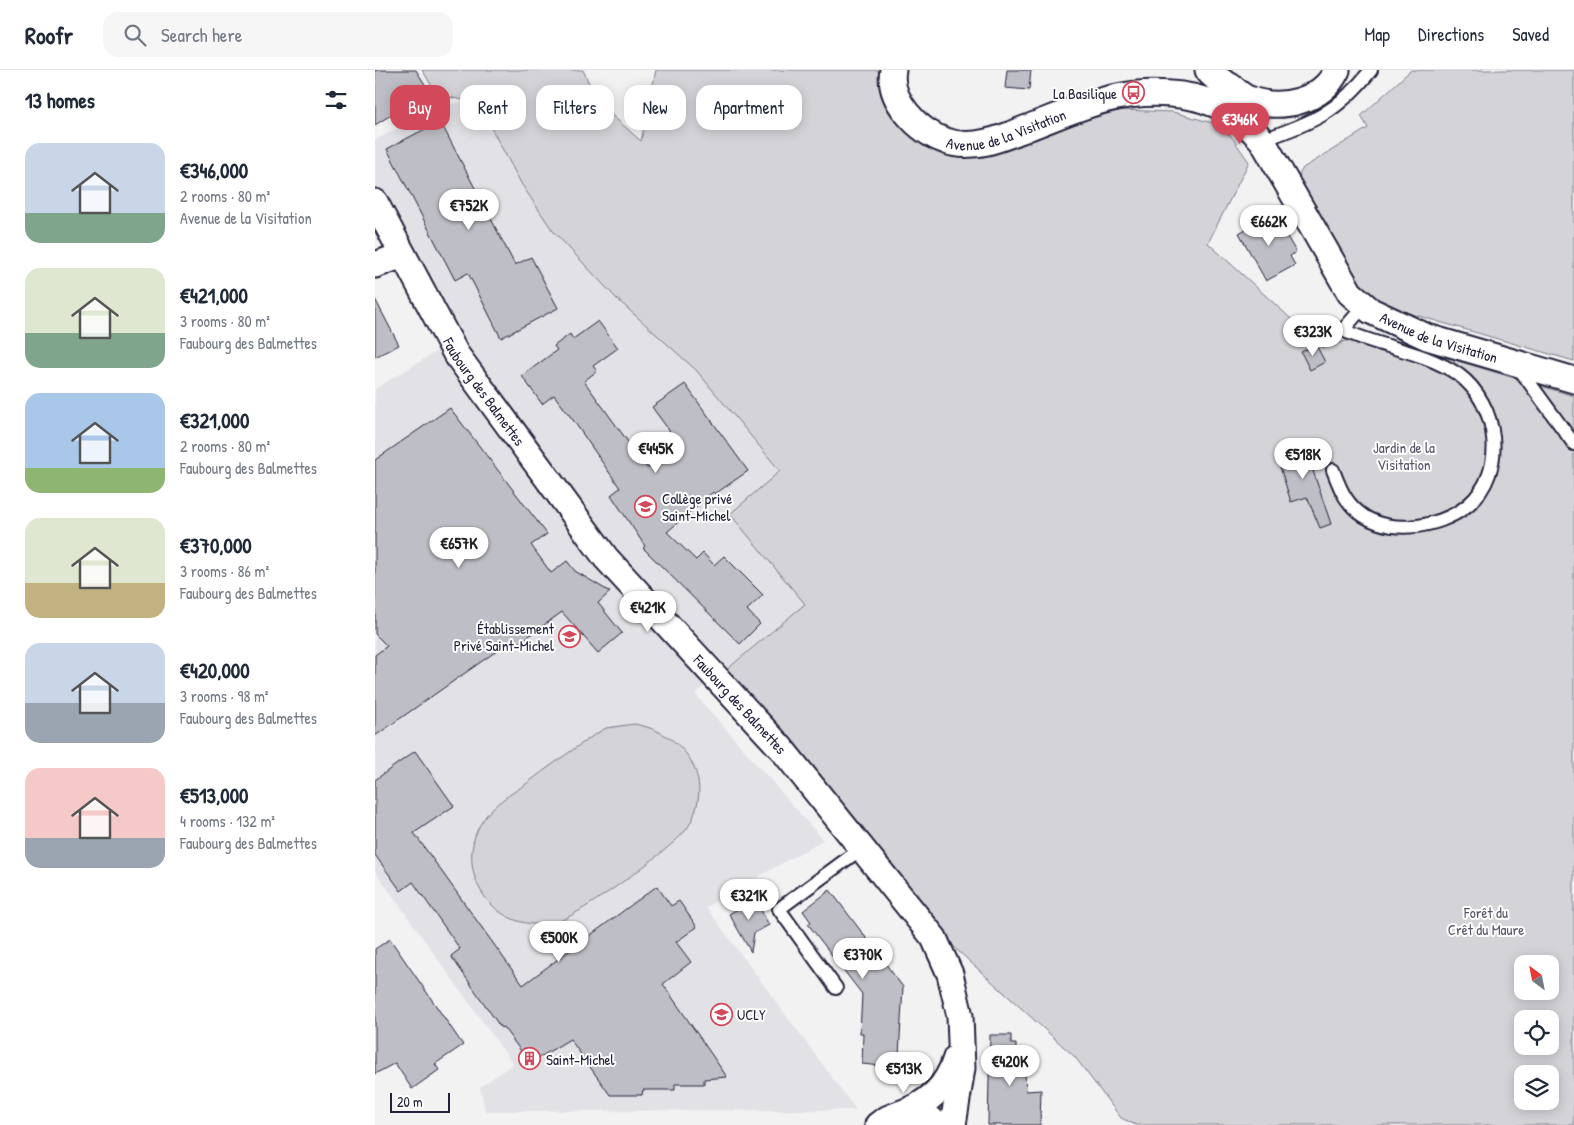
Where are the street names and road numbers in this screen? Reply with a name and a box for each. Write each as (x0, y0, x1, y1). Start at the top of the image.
street label: Avenue de la Visitation (944, 103, 1069, 155)
street label: Avenue de la Visitation (1377, 306, 1500, 368)
street label: Faubourg des Balmettes (438, 333, 530, 450)
street label: Faubourg des Balmettes (689, 649, 792, 758)

